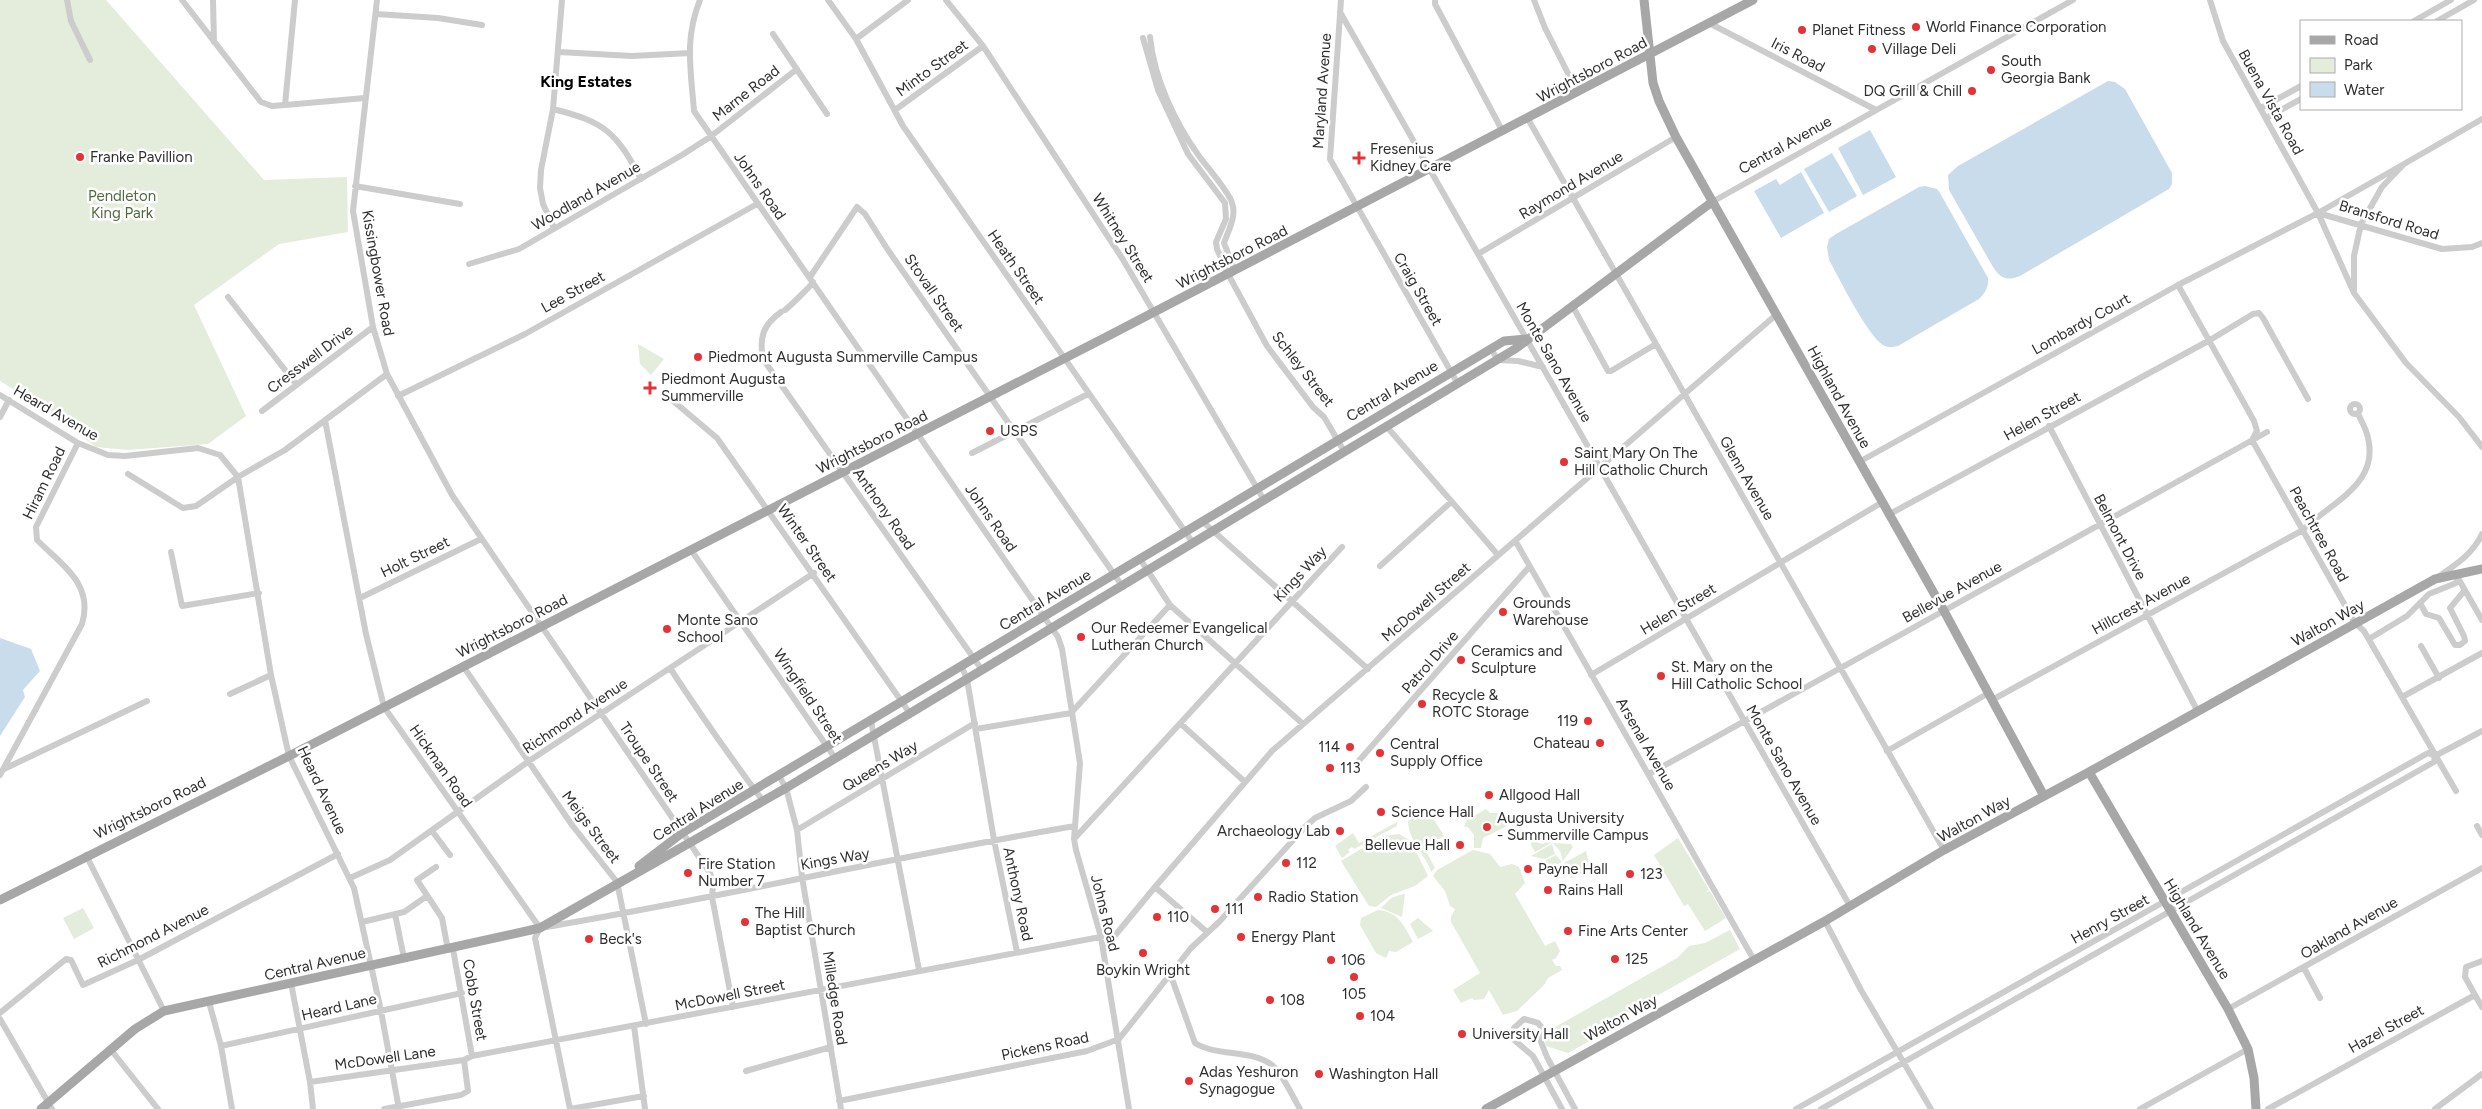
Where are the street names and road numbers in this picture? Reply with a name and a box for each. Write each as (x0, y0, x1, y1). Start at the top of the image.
street label: Maryland Avenue (1309, 33, 1335, 149)
street label: Wrightsboro Road (1534, 33, 1650, 107)
street label: Iris Road (1768, 34, 1828, 76)
street label: Minto Street (892, 36, 972, 100)
street label: Buena Vista Road (2235, 46, 2307, 158)
street label: Marne Road (709, 61, 783, 125)
street label: Central Avenue (1735, 112, 1835, 178)
street label: Raymond Avenue (1516, 147, 1626, 223)
street label: Johns Road (730, 149, 790, 223)
street label: Woodland Avenue (528, 158, 644, 234)
street label: Whitney Street (1088, 190, 1158, 286)
street label: Bransford Road (2337, 196, 2441, 244)
street label: Kissingbower Road (358, 209, 398, 337)
street label: Wrightsboro Road (1173, 221, 1291, 293)
street label: Heath Street (984, 226, 1048, 308)
street label: Craig Street (1390, 249, 1446, 329)
street label: Stovall Street (901, 251, 968, 336)
street label: Lee Street (538, 267, 608, 317)
street label: Lombardy Court (2029, 289, 2134, 358)
street label: Monte Sano Avenue (1512, 299, 1596, 425)
street label: Cresswell Drive (264, 321, 356, 397)
street label: Schley Street (1268, 328, 1338, 410)
street label: Highland Avenue (1803, 343, 1875, 451)
street label: Central Avenue (1343, 357, 1441, 425)
street label: Heard Avenue (10, 381, 102, 445)
street label: Helen Street (2000, 387, 2084, 444)
street label: Wrightsboro Road (813, 406, 931, 478)
street label: Glenn Avenue (1716, 433, 1778, 523)
street label: Hiram Road (19, 444, 69, 522)
street label: Anthony Road (849, 465, 919, 553)
street label: Johns Road (961, 481, 1021, 555)
street label: Peachtree Road (2285, 483, 2353, 585)
street label: Belmont Drive (2090, 491, 2150, 583)
street label: Winter Street (774, 501, 841, 586)
street label: Holt Street (378, 532, 453, 581)
street label: Kings Way (1270, 542, 1330, 606)
street label: Bellevue Avenue (1899, 557, 2005, 627)
street label: McDowell Street (1378, 558, 1474, 645)
street label: Central Avenue (996, 566, 1094, 634)
street label: Hillcrest Avenue (2089, 570, 2193, 638)
street label: Helen Street (1637, 579, 1719, 639)
street label: Wrightsboro Road (453, 590, 571, 662)
street label: Walton Way (2288, 596, 2368, 650)
street label: Patrol Drive (1398, 627, 1462, 697)
street label: Wingfield Street (770, 645, 846, 747)
street label: Richmond Avenue (519, 674, 631, 758)
street label: Arsenal Avenue (1612, 694, 1680, 794)
street label: Monte Sano Avenue (1742, 702, 1826, 828)
street label: Troupe Street (616, 719, 683, 806)
street label: Hickman Road (406, 721, 476, 811)
street label: Queens Way (839, 736, 921, 796)
street label: Heard Avenue (294, 743, 350, 837)
street label: Wrightsboro Road (91, 773, 209, 843)
street label: Central Avenue (649, 775, 747, 845)
street label: Meigs Street (558, 787, 624, 867)
street label: Walton Way (1934, 792, 2014, 846)
street label: Kings Way (799, 844, 871, 874)
street label: Anthony Road (999, 845, 1037, 943)
street label: Johns Road (1087, 873, 1123, 953)
street label: Highland Avenue (2160, 875, 2234, 983)
street label: Henry Street (2068, 890, 2152, 948)
street label: Oakland Avenue (2297, 893, 2401, 963)
street label: Richmond Avenue (94, 900, 212, 972)
street label: Central Avenue (263, 944, 367, 984)
street label: Milledge Road (819, 950, 851, 1046)
street label: Cobb Street (459, 958, 491, 1043)
street label: McDowell Street (673, 975, 787, 1014)
street label: Heard Lane (300, 990, 378, 1024)
street label: Walton Way (1581, 991, 1661, 1045)
street label: Hazel Street (2345, 1001, 2427, 1057)
street label: Pickens Road (1000, 1028, 1090, 1064)
street label: McDowell Lane (333, 1042, 437, 1074)

